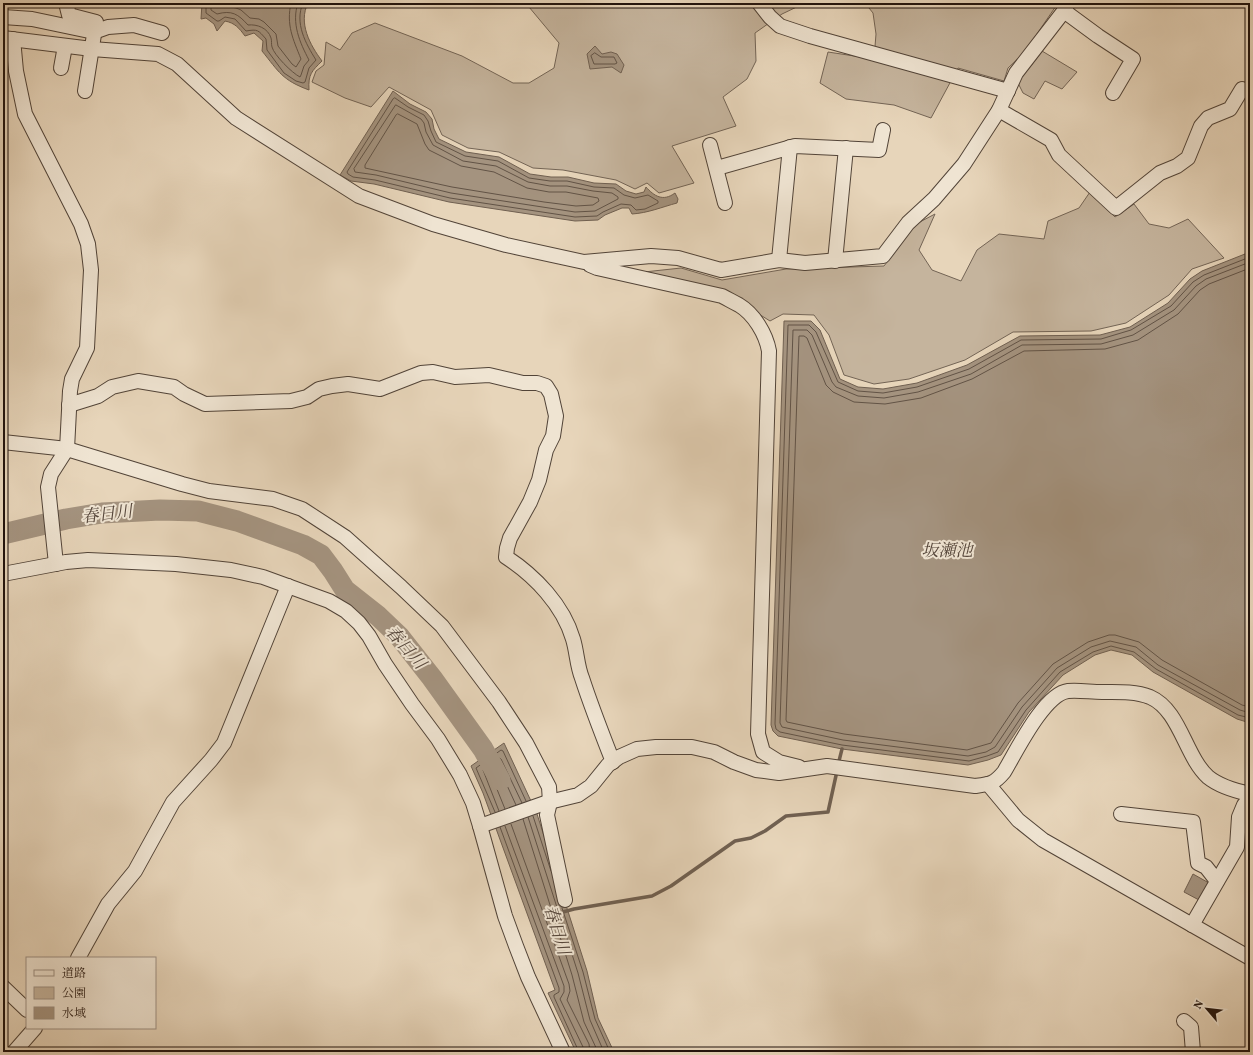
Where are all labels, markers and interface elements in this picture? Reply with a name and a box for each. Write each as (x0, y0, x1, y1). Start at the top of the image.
water label: 春日川 (80, 500, 136, 530)
water label: 坂瀬池 (922, 540, 974, 563)
water label: 春日川 (380, 621, 432, 676)
water label: 春日川 (538, 902, 575, 960)
legend (26, 957, 156, 1029)
text: 道路 (62, 966, 86, 982)
text: 公園 (62, 986, 86, 1002)
north arrow (1187, 989, 1227, 1029)
text: N (1191, 998, 1208, 1012)
text: 水域 (62, 1006, 86, 1022)

